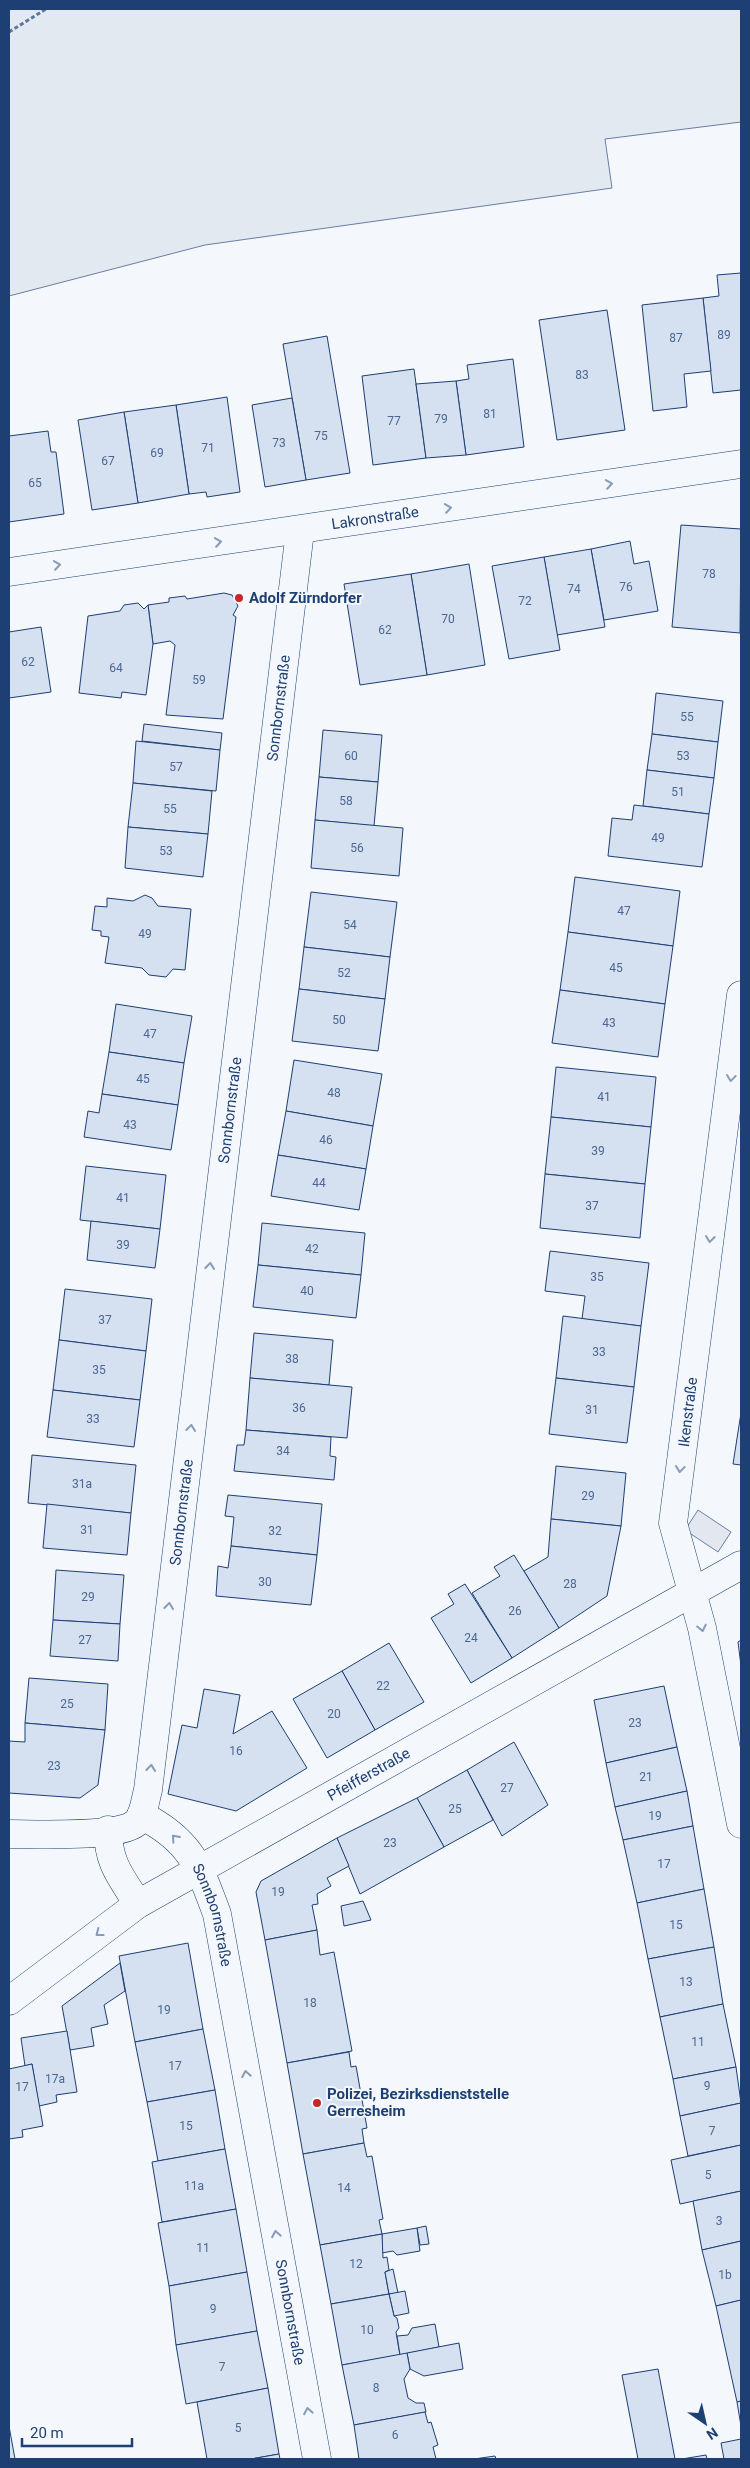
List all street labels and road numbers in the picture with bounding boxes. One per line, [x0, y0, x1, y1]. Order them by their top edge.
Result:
street label: Lakronstraße [330, 503, 420, 533]
street label: Sonnbornstraße [263, 654, 294, 762]
street label: Sonnbornstraße [215, 1056, 245, 1164]
street label: Ikenstraße [675, 1376, 701, 1448]
street label: Sonnbornstraße [166, 1458, 197, 1566]
street label: Pfeifferstraße [324, 1744, 413, 1805]
street label: Sonnbornstraße [188, 1860, 236, 1968]
street label: Sonnbornstraße [272, 2258, 309, 2367]

